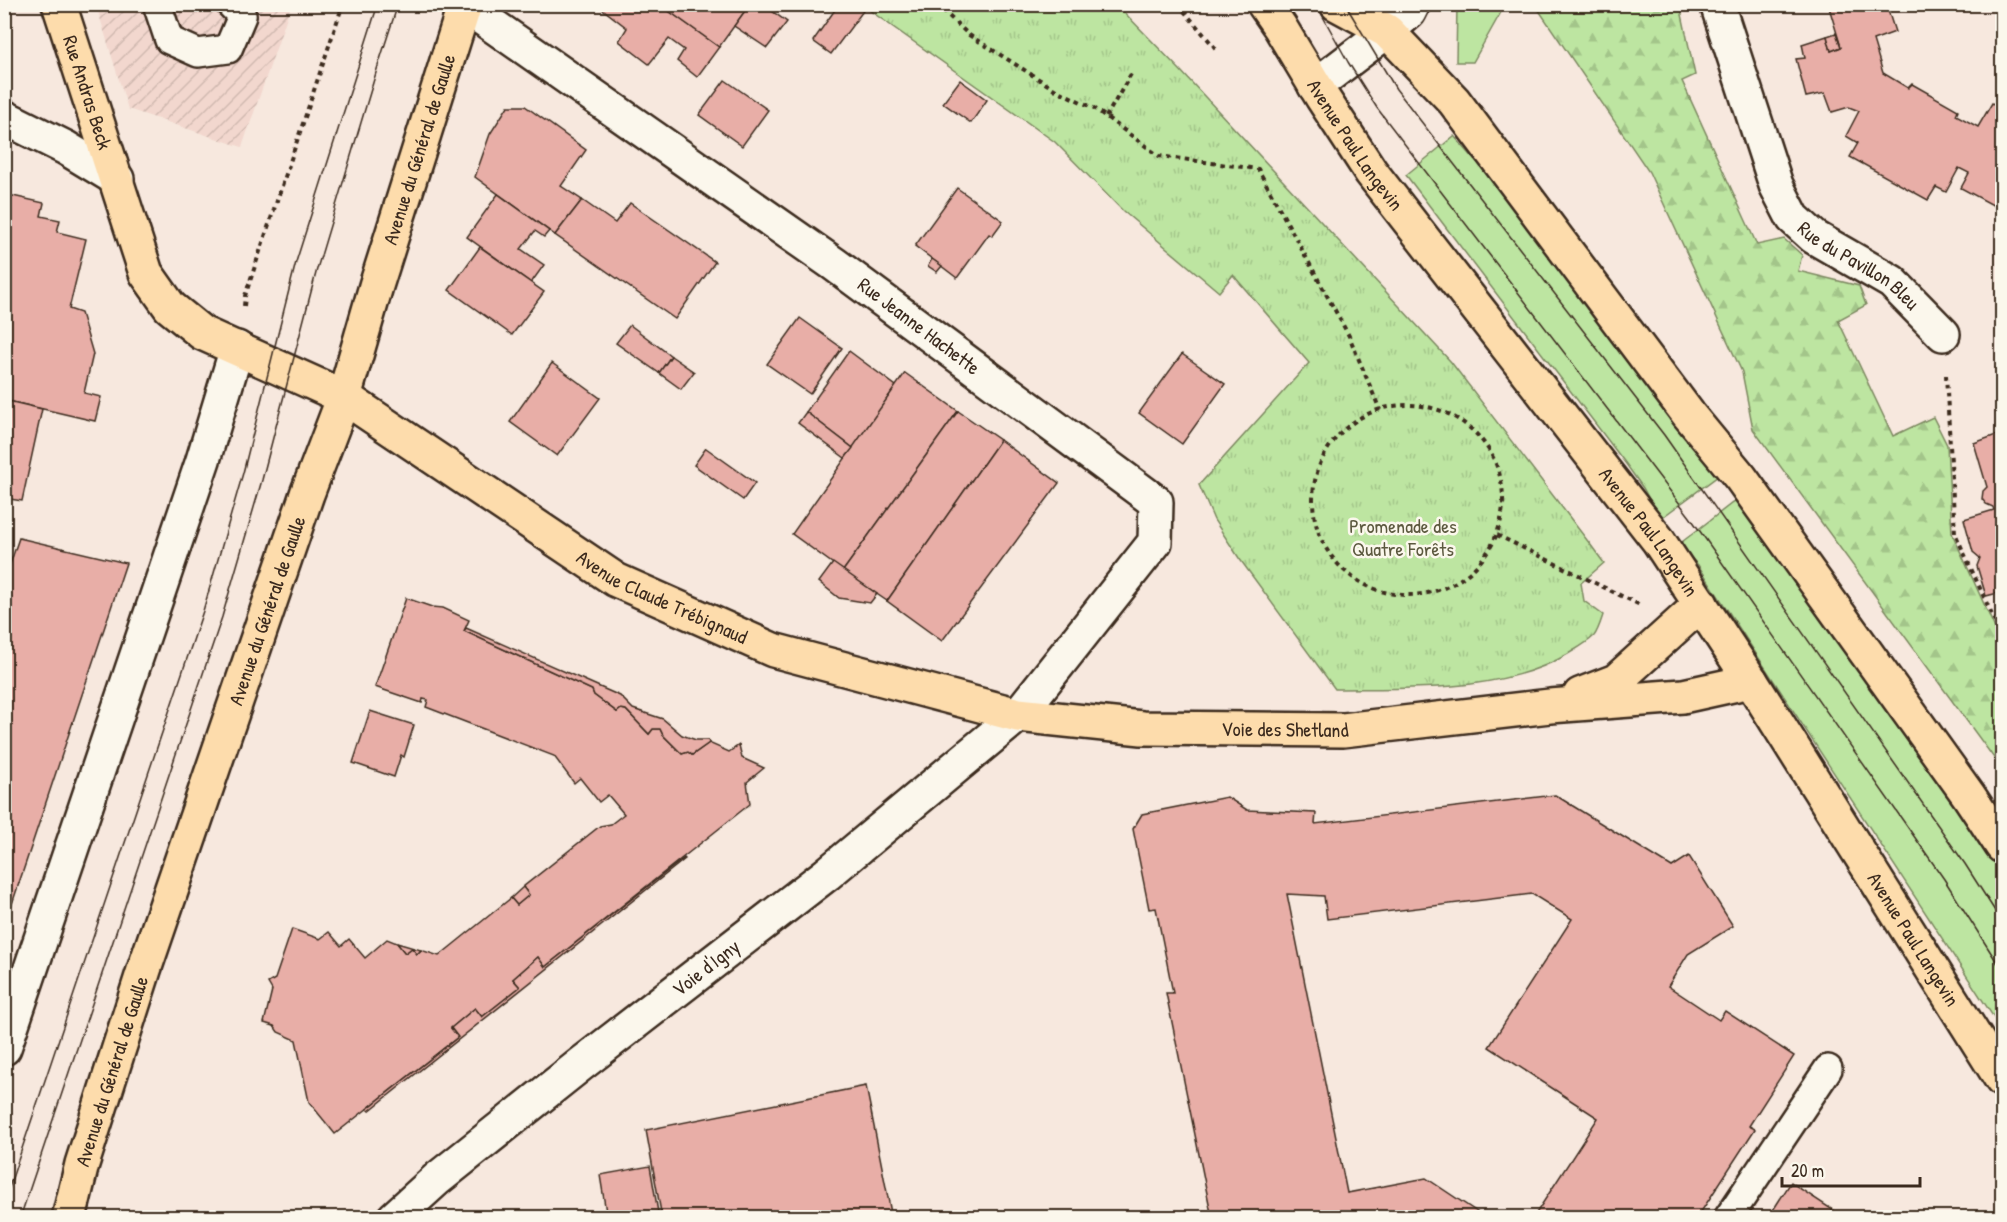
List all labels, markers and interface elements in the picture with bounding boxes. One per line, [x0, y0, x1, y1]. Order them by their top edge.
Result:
street label: Rue Andras Beck [57, 32, 119, 153]
street label: Avenue du Général de Gaulle [376, 51, 461, 248]
street label: Avenue Paul Langevin [1301, 74, 1410, 216]
street label: Rue du Pavillon Bleu [1792, 215, 1926, 315]
street label: Rue Jeanne Hachette [853, 271, 986, 380]
street label: Avenue Paul Langevin [1593, 461, 1705, 601]
street label: Avenue du Général de Gaulle [222, 512, 311, 709]
park label: Promenade des Quatre Forêts [1349, 512, 1457, 562]
street label: Avenue Claude Trébignaud [572, 543, 752, 650]
street label: Voie des Shetland [1221, 715, 1350, 743]
street label: Avenue Paul Langevin [1862, 867, 1966, 1011]
street label: Voie d'Igny [666, 933, 745, 1002]
street label: Avenue du Général de Gaulle [68, 972, 154, 1170]
scale bar [1782, 1150, 1920, 1188]
text: 20 m [1791, 1158, 1824, 1183]

